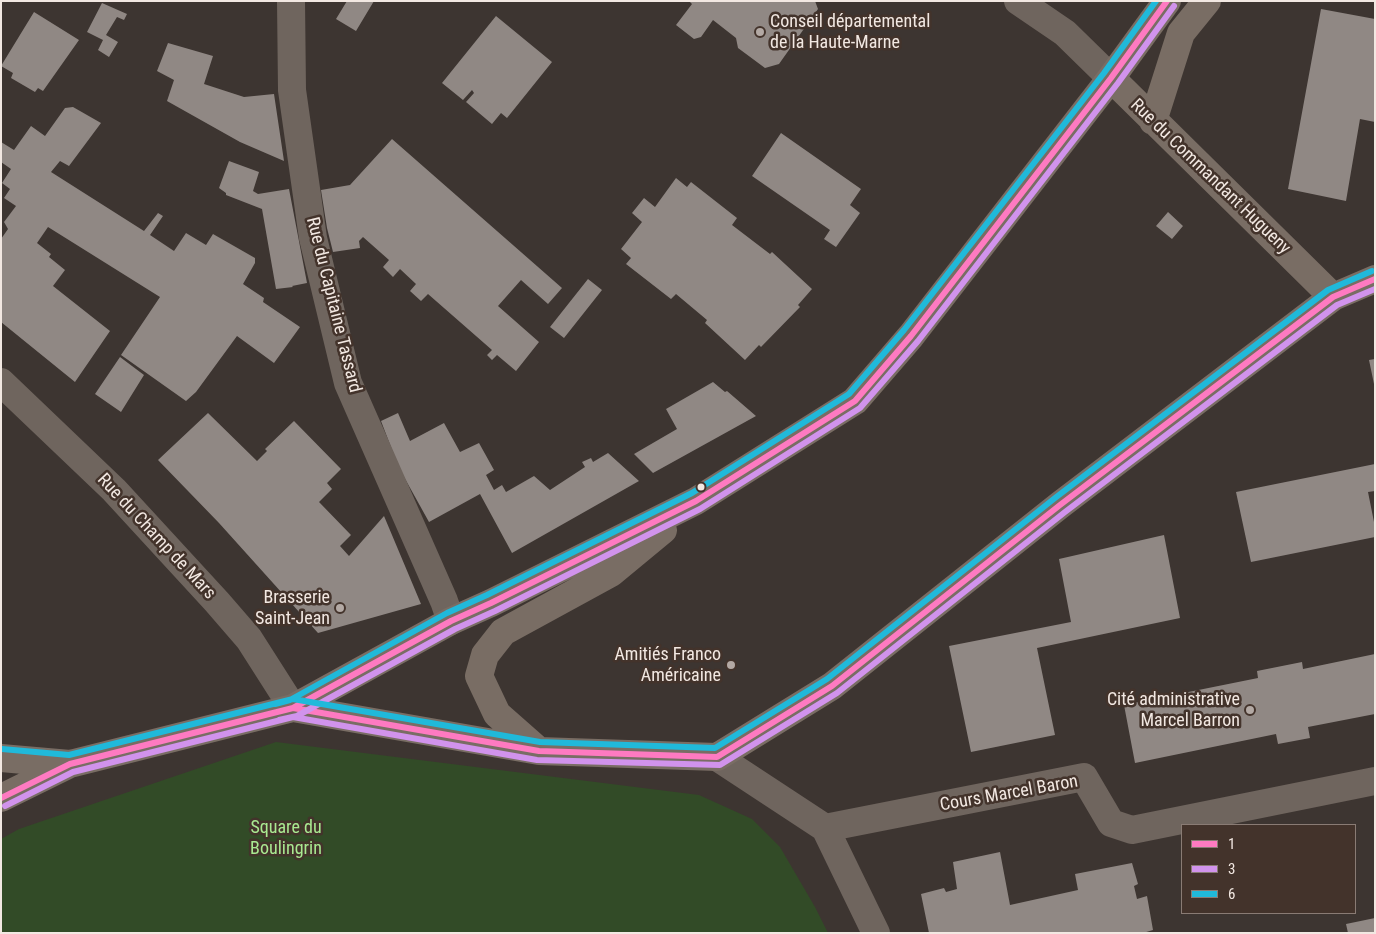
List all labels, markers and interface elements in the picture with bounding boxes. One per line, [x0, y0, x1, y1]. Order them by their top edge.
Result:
place label: Conseil départemental de la Haute-Marne [770, 11, 930, 54]
marker: Conseil départemental de la Haute-Marne [754, 26, 766, 38]
street label: Rue du Commandant Hugueny [1125, 95, 1295, 259]
street label: Rue du Capitaine Tassard [301, 215, 365, 395]
street label: Rue du Champ de Mars [92, 470, 220, 604]
unlabelled marker [696, 482, 706, 492]
place label: Brasserie Saint-Jean [255, 587, 330, 630]
marker: Brasserie Saint-Jean [334, 602, 346, 614]
place label: Amitiés Franco Américaine [614, 644, 721, 686]
marker: Amitiés Franco Américaine [725, 659, 737, 671]
place label: Cité administrative Marcel Barron [1107, 689, 1240, 732]
marker: Cité administrative Marcel Barron [1244, 704, 1256, 716]
street label: Cours Marcel Baron [938, 771, 1080, 817]
park label: Square du Boulingrin [250, 817, 322, 860]
legend [1181, 824, 1356, 914]
text: 1 [1228, 835, 1235, 853]
text: 3 [1228, 860, 1235, 878]
text: 6 [1228, 885, 1235, 903]

